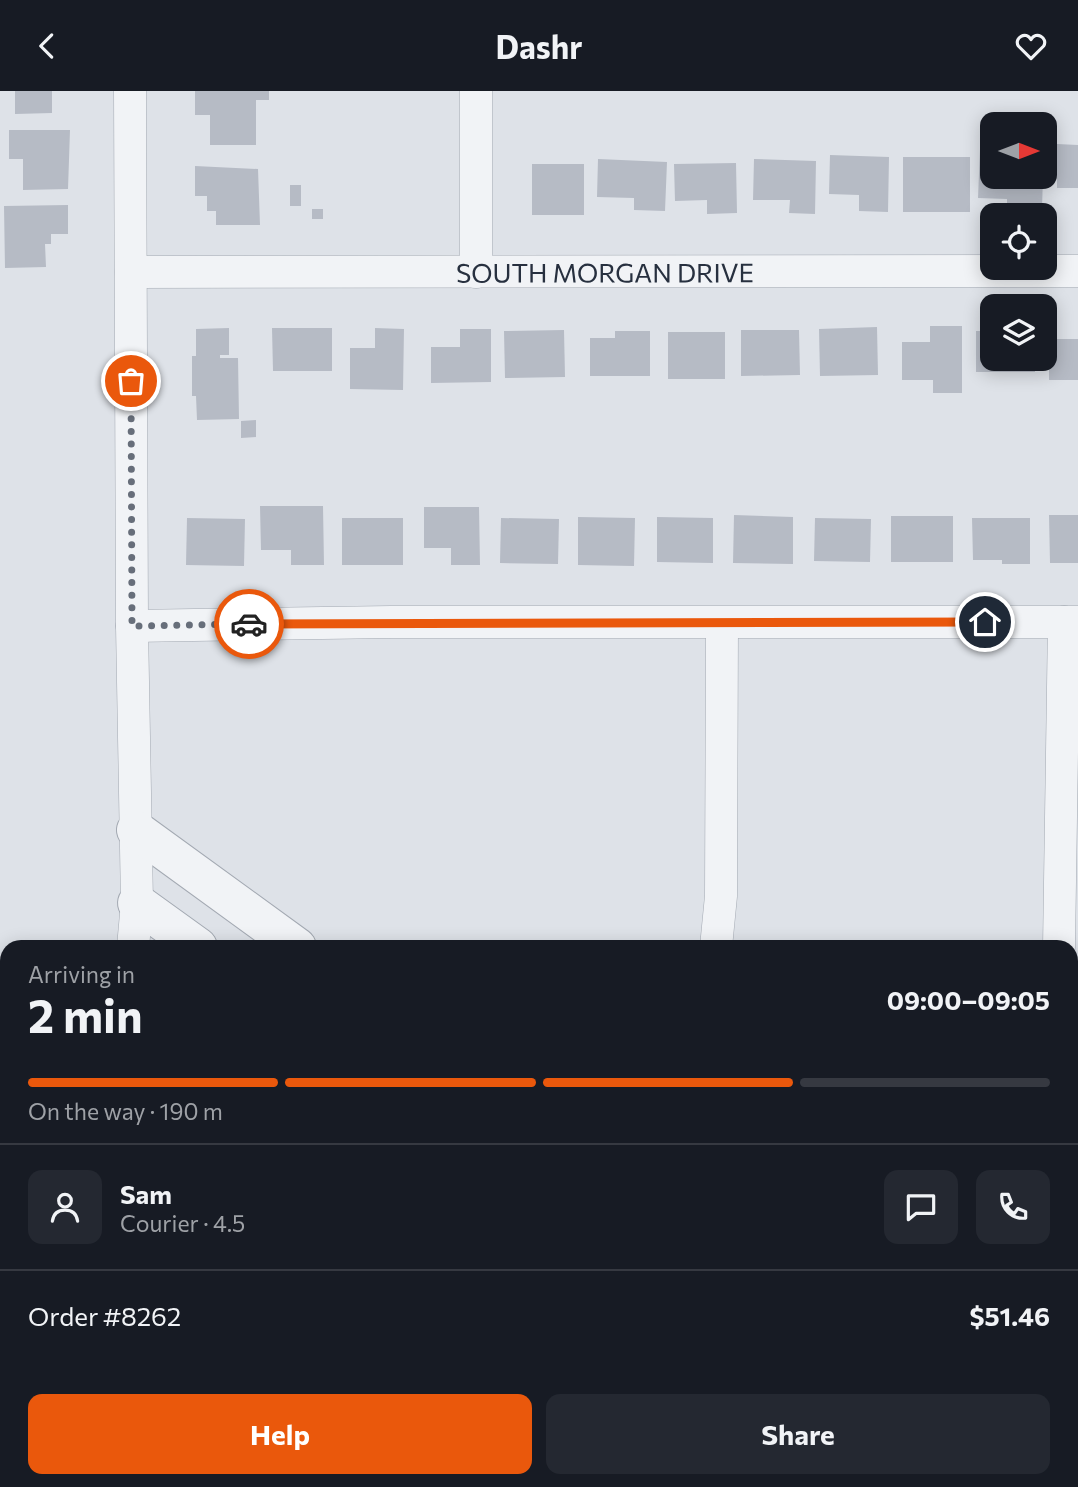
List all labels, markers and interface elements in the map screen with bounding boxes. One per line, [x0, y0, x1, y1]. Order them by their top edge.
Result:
text: Dashr [496, 26, 582, 66]
icon: back [28, 27, 66, 65]
icon: heart [1012, 27, 1050, 65]
north arrow [980, 112, 1057, 189]
map controls [980, 112, 1057, 371]
button: locate [980, 203, 1057, 280]
street label: SOUTH MORGAN DRIVE [456, 256, 754, 287]
button: layers [980, 294, 1057, 371]
pin [101, 351, 161, 411]
icon: bag [112, 362, 150, 400]
courier [214, 589, 284, 659]
pin [955, 592, 1015, 652]
icon: home [966, 603, 1004, 641]
icon: car [230, 605, 268, 643]
text: Arriving in [28, 960, 135, 988]
text: 09:00–09:05 [887, 984, 1050, 1015]
text: 2 min [28, 986, 143, 1042]
text: On the way · 190 m [28, 1097, 223, 1125]
button: person [28, 1170, 102, 1244]
button: chat [884, 1170, 958, 1244]
button: phone [976, 1170, 1050, 1244]
text: Sam [120, 1178, 172, 1209]
text: Courier · 4.5 [120, 1209, 245, 1237]
text: Order #8262 [28, 1300, 181, 1331]
text: $51.46 [969, 1300, 1050, 1331]
button: Help [28, 1394, 532, 1474]
button: Share [546, 1394, 1050, 1474]

